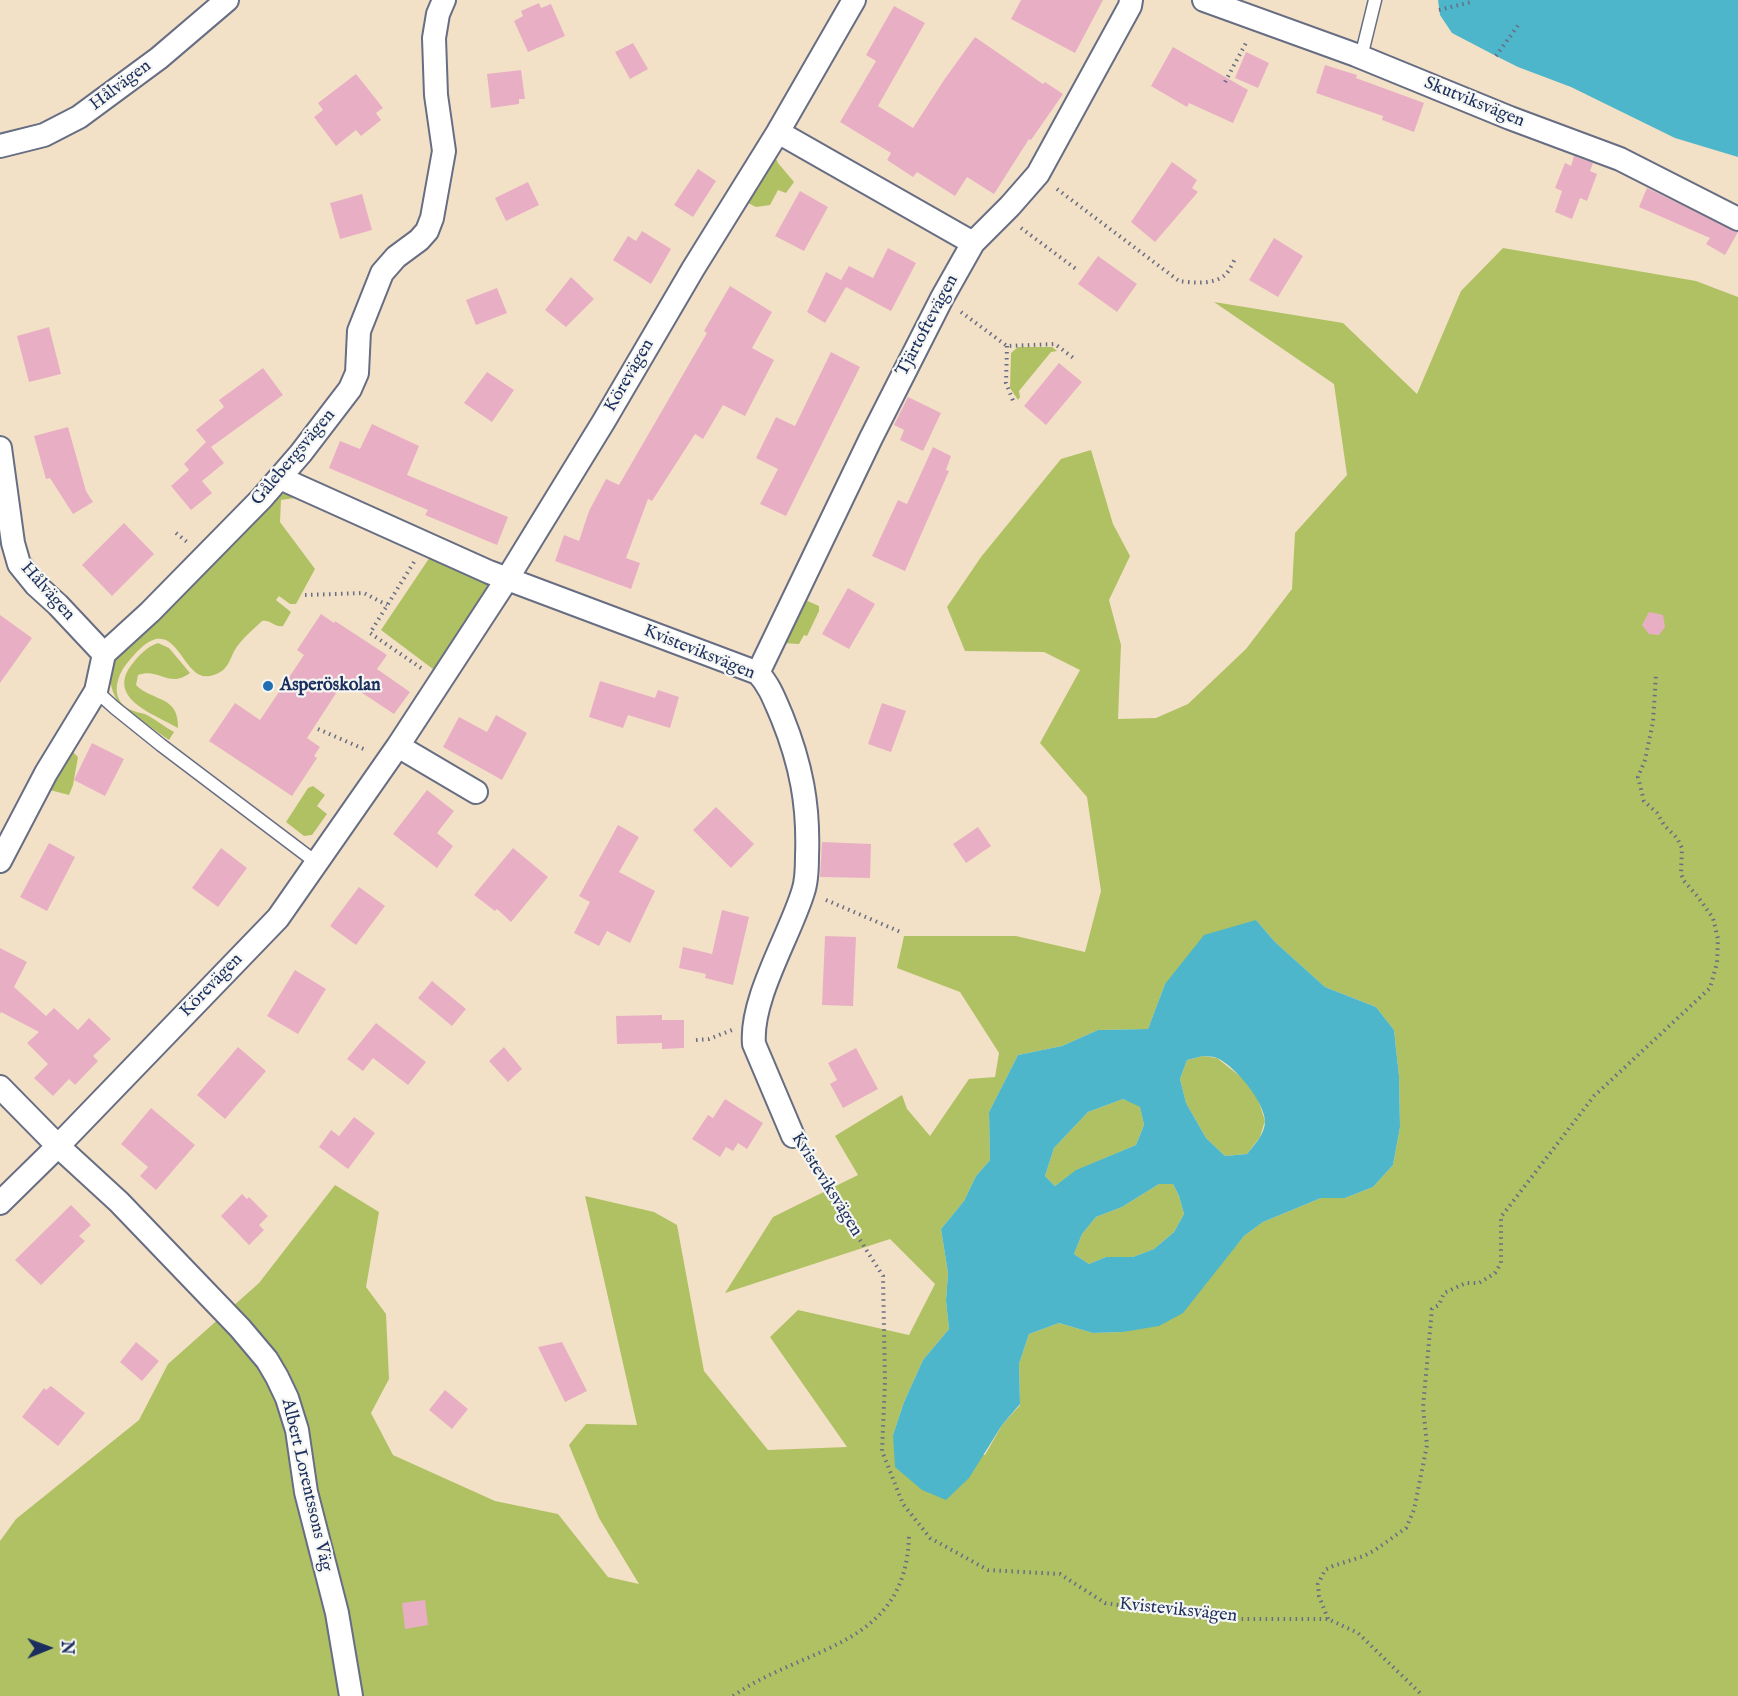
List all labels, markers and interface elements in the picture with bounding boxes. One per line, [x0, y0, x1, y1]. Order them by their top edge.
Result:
street label: Hålvägen [86, 56, 156, 116]
street label: Skutviksvägen [1421, 73, 1527, 133]
street label: Tjärtoftevägen [892, 272, 964, 380]
street label: Körevägen [600, 336, 660, 416]
street label: Gålebergsvägen [247, 405, 341, 511]
street label: Hålvägen [15, 558, 79, 626]
street label: Kvisteviksvägen [640, 621, 758, 685]
place label: Asperöskolan [280, 675, 381, 697]
marker: Asperöskolan [261, 679, 275, 693]
street label: Körevägen [176, 949, 248, 1023]
street label: Kvisteviksvägen [786, 1129, 866, 1241]
street label: Albert Lorentssons Väg [276, 1397, 336, 1573]
street label: Kvisteviksvägen [1118, 1594, 1238, 1628]
north arrow [18, 1618, 78, 1678]
text: N [56, 1641, 76, 1655]

